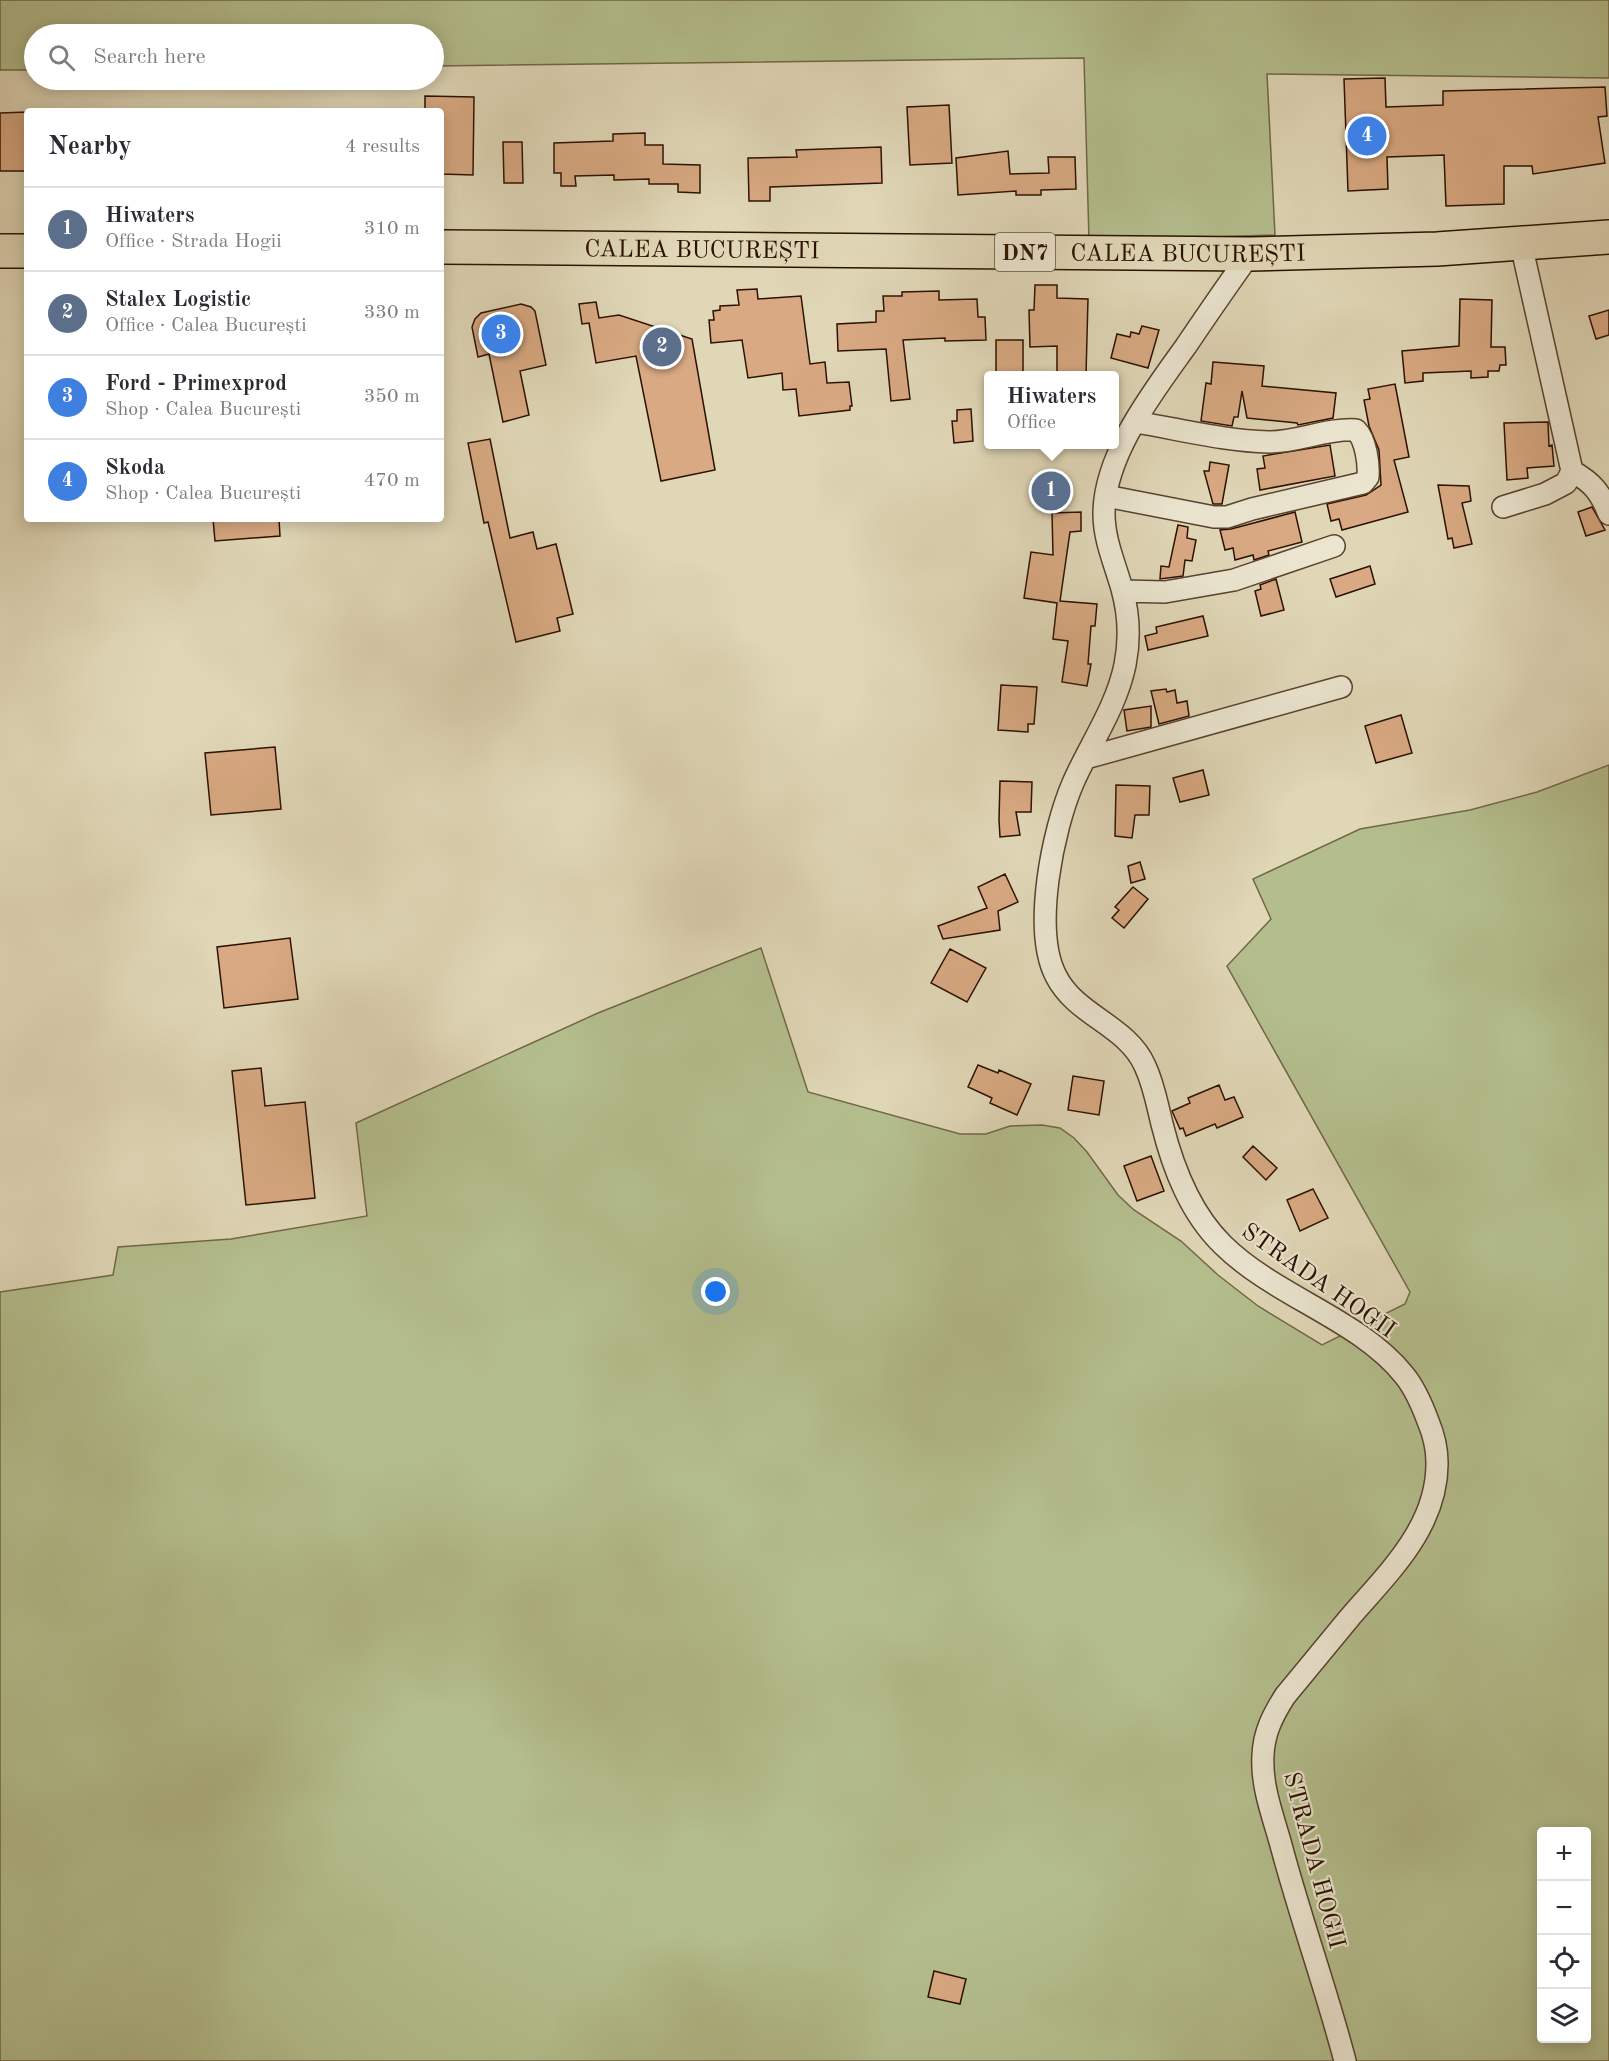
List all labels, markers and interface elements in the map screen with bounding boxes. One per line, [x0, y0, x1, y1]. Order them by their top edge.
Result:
search box [24, 24, 444, 90]
icon: search [45, 41, 78, 74]
text: Search here [93, 46, 206, 68]
pin: 4 [1348, 114, 1386, 158]
text: Nearby [48, 134, 132, 160]
text: 4 results [345, 137, 420, 157]
text: Hiwaters [105, 205, 194, 227]
text: 1 [62, 219, 73, 239]
text: 310 m [364, 219, 420, 239]
text: Office · Strada Hogii [105, 232, 282, 252]
road number: DN7 [995, 233, 1055, 271]
street label: CALEA BUCUREȘTI [584, 238, 820, 264]
street label: CALEA BUCUREȘTI [1070, 242, 1306, 268]
text: Stalex Logistic [105, 289, 251, 311]
text: 2 [62, 303, 73, 323]
text: 330 m [364, 303, 420, 323]
pin: 3 [482, 312, 520, 356]
text: Office · Calea București [105, 316, 307, 336]
pin: 2 [642, 324, 682, 370]
popup [984, 371, 1119, 449]
text: Ford - Primexprod [105, 373, 287, 395]
text: Hiwaters [1007, 386, 1096, 408]
text: 3 [62, 387, 73, 407]
text: 350 m [364, 387, 420, 407]
text: Shop · Calea București [105, 400, 301, 420]
text: Office [1007, 413, 1056, 433]
text: Skoda [105, 457, 165, 479]
pin: 1 [1032, 468, 1070, 514]
text: 4 [62, 471, 73, 491]
text: 470 m [364, 471, 420, 491]
text: Shop · Calea București [105, 484, 301, 504]
street label: STRADA HOGII [1237, 1220, 1399, 1344]
your location [701, 1277, 730, 1306]
street label: STRADA HOGII [1278, 1770, 1348, 1951]
map controls [1537, 1827, 1591, 2043]
button: + [1537, 1827, 1591, 1881]
button: − [1537, 1881, 1591, 1935]
button: locate [1537, 1935, 1591, 1989]
button: layers [1537, 1989, 1591, 2043]

